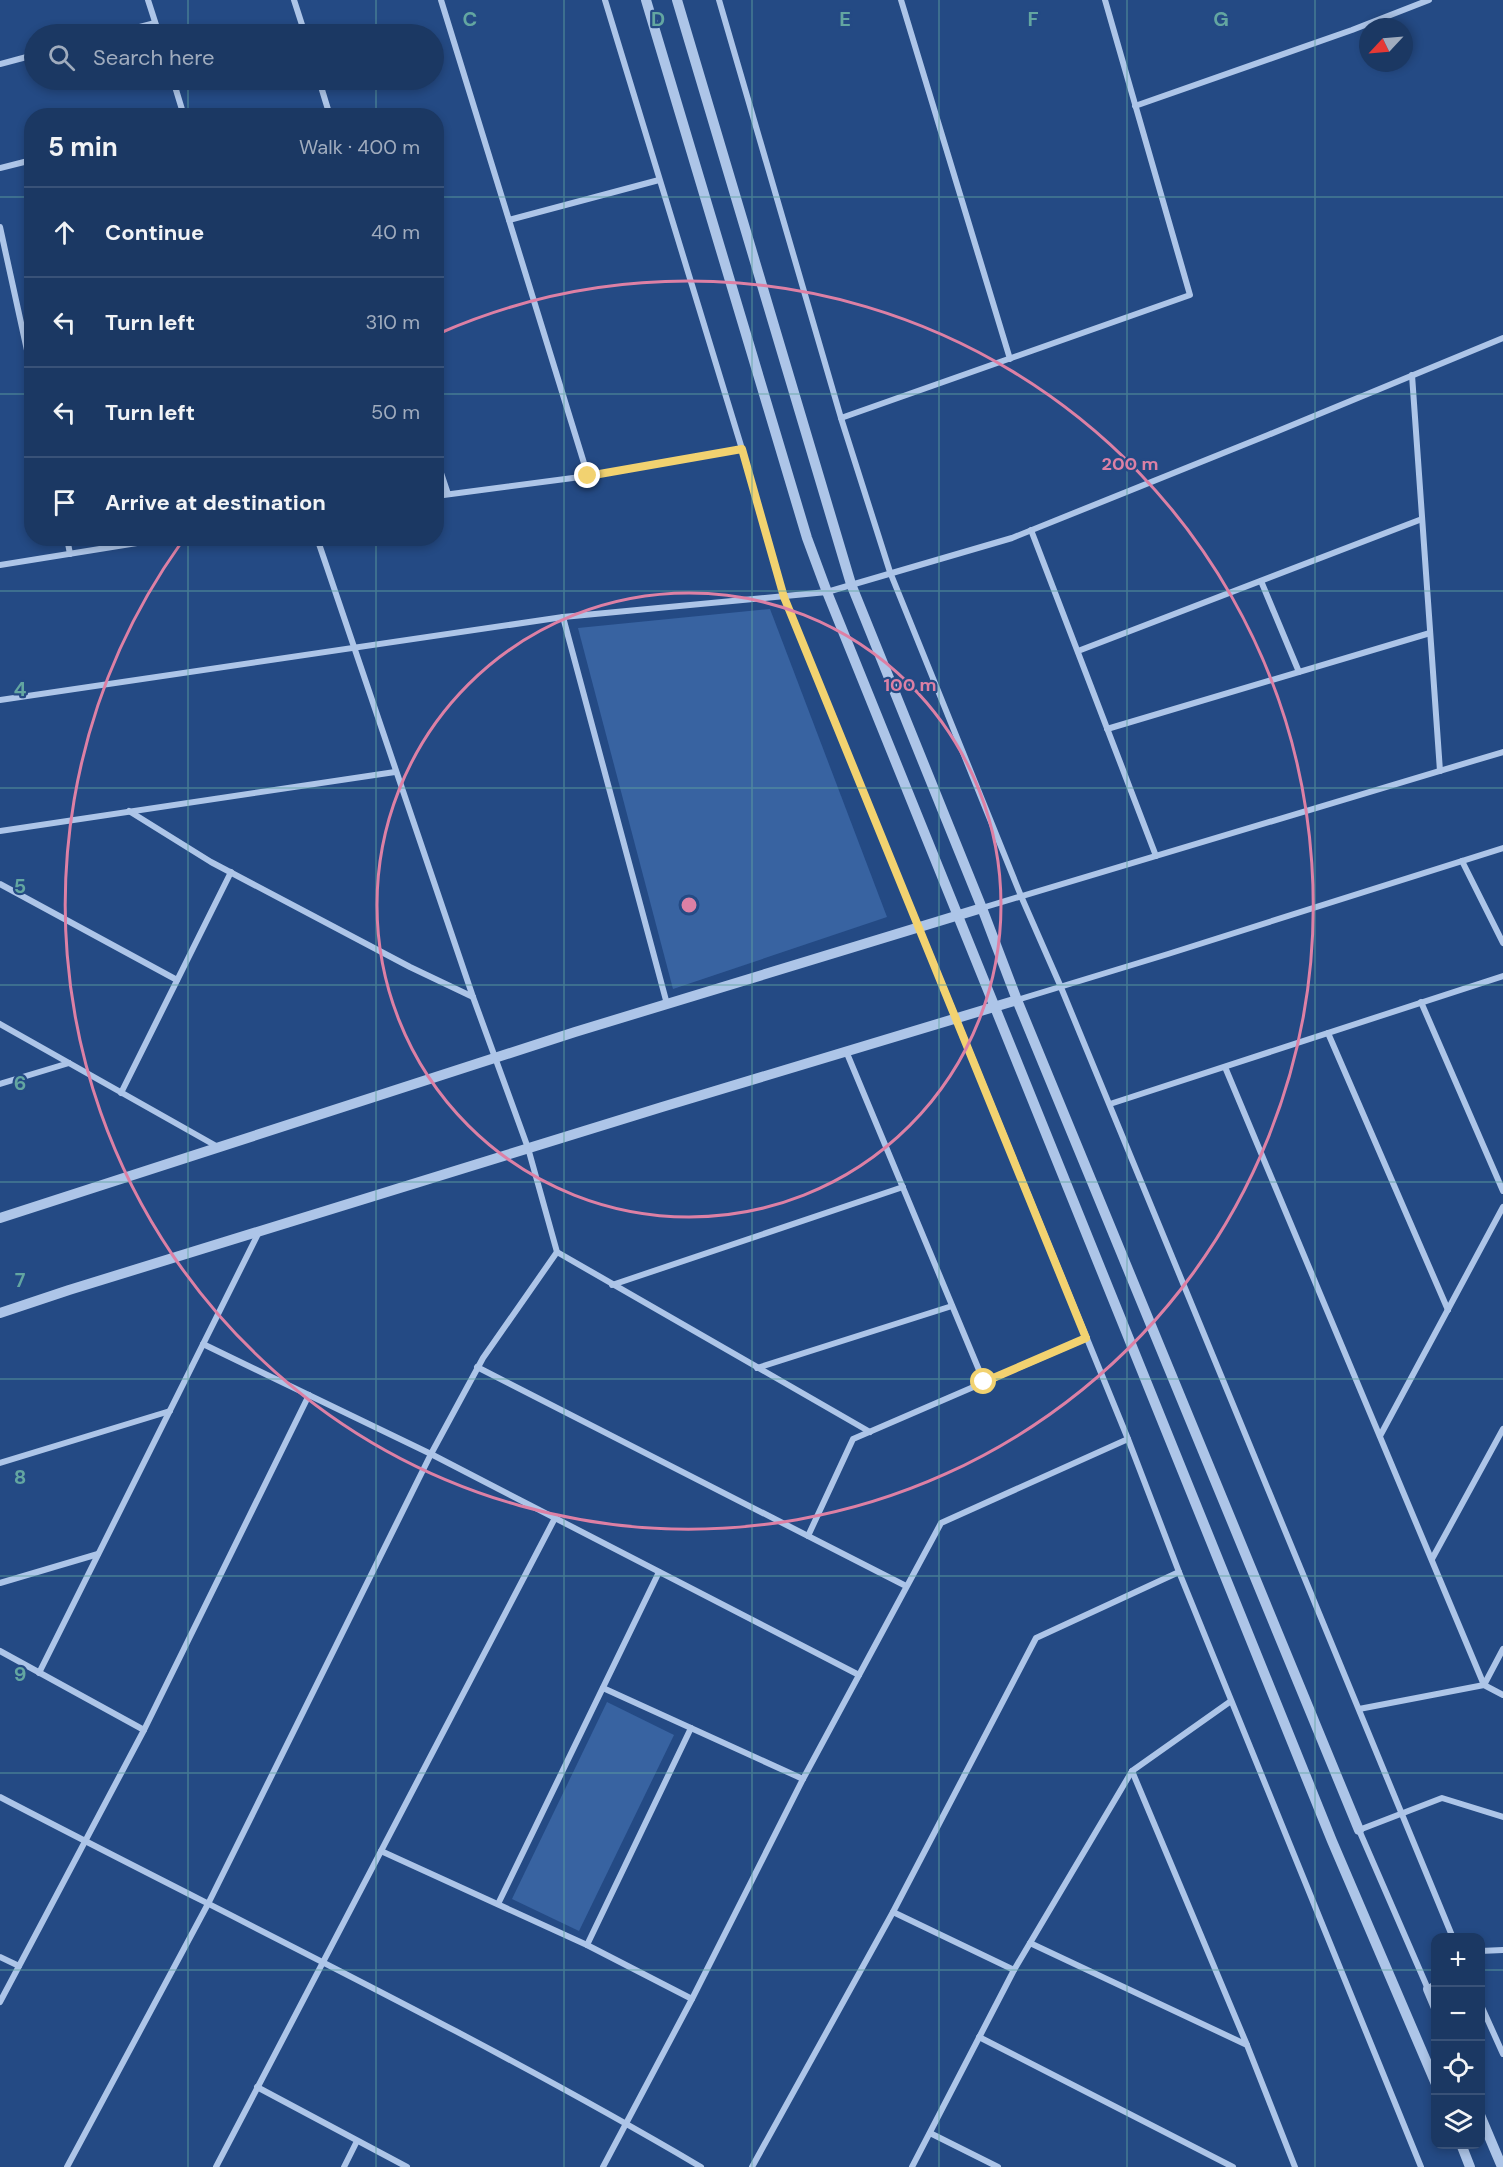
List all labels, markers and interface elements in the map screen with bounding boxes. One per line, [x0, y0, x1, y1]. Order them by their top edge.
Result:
text: C [463, 6, 477, 32]
text: D [651, 6, 665, 32]
text: E [839, 6, 851, 32]
text: F [1027, 6, 1039, 32]
text: G [1213, 6, 1229, 32]
north arrow [1359, 18, 1413, 72]
search box [24, 24, 444, 90]
icon: search [45, 41, 78, 74]
text: Search here [93, 43, 214, 72]
text: 5 min [48, 130, 118, 164]
text: Walk · 400 m [299, 134, 420, 160]
icon: ahead [48, 216, 81, 249]
text: Continue [105, 218, 204, 247]
text: 40 m [371, 219, 420, 245]
icon: left [48, 306, 81, 339]
text: Turn left [105, 308, 195, 337]
text: 310 m [365, 309, 420, 335]
icon: left [48, 396, 81, 429]
text: Turn left [105, 398, 195, 427]
text: 50 m [371, 399, 420, 425]
text: 200 m [1102, 452, 1158, 476]
route end [574, 462, 600, 488]
icon: arrive [48, 486, 81, 519]
text: Arrive at destination [105, 488, 326, 517]
text: 100 m [883, 673, 937, 697]
text: 4 [14, 676, 27, 702]
text: 5 [14, 873, 26, 899]
centre of rings [679, 895, 699, 915]
text: 6 [14, 1070, 26, 1096]
text: 7 [15, 1267, 26, 1293]
route start [970, 1368, 996, 1394]
text: 8 [14, 1464, 26, 1490]
text: 9 [14, 1661, 26, 1687]
map controls [1431, 1933, 1485, 2149]
button: + [1431, 1933, 1485, 1987]
button: − [1431, 1987, 1485, 2041]
button: locate [1431, 2041, 1485, 2095]
button: layers [1431, 2095, 1485, 2149]

